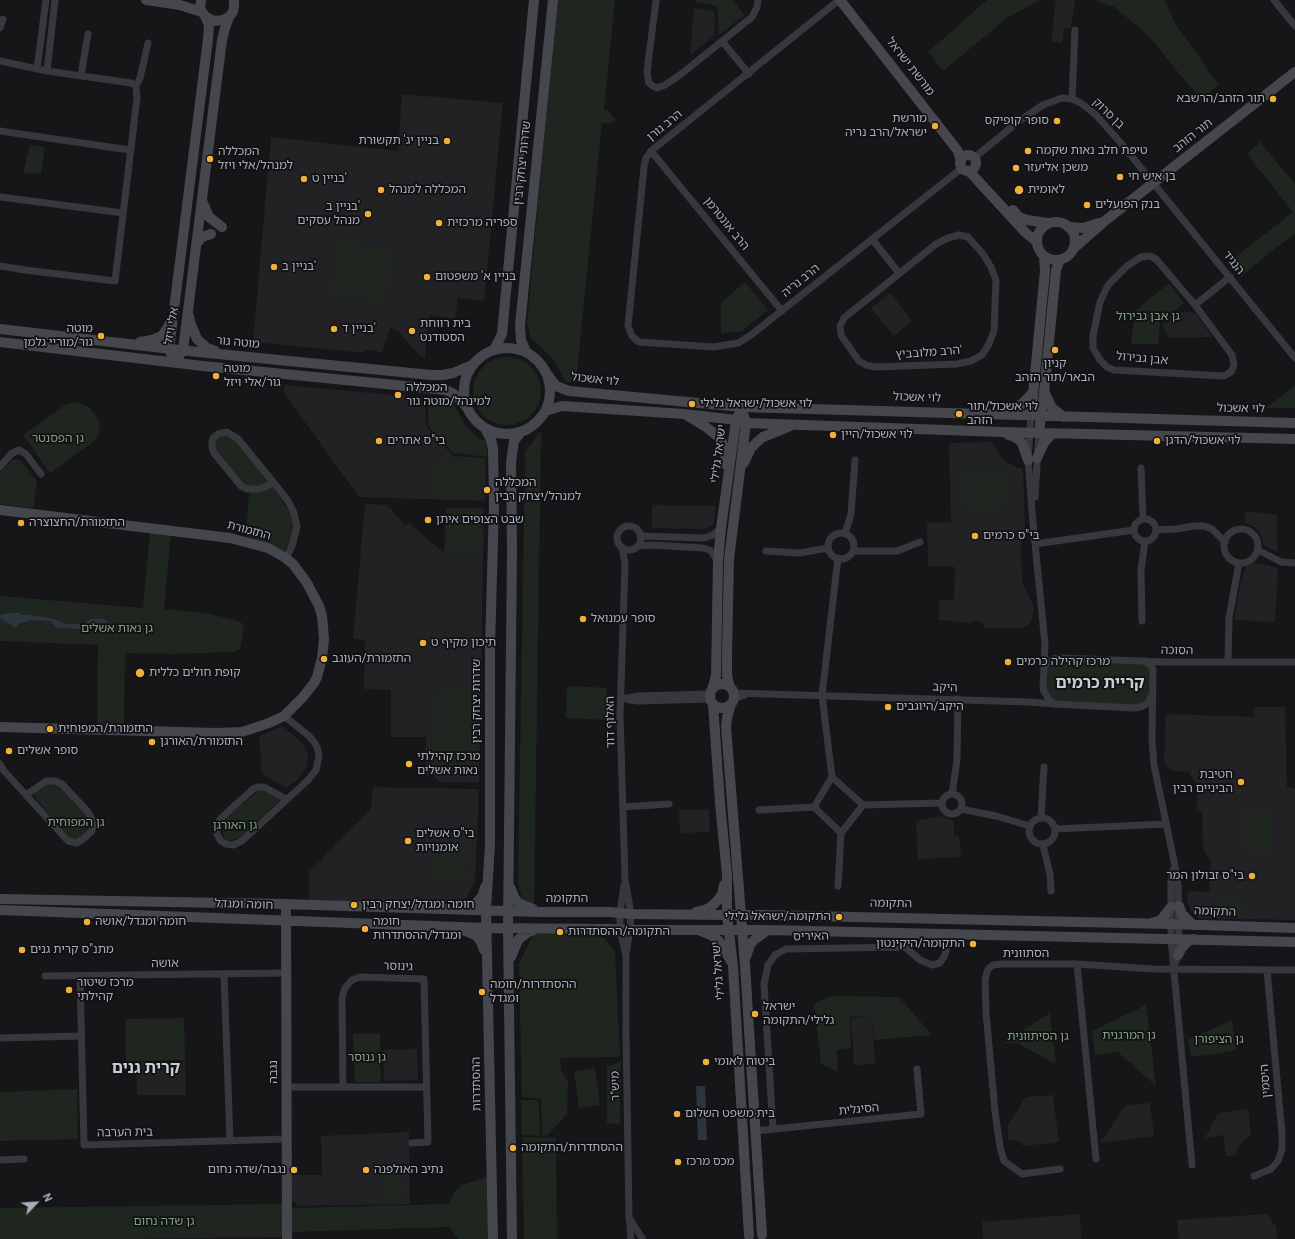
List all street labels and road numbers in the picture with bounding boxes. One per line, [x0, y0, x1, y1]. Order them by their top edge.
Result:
street label: מורשת ישראל [883, 35, 937, 99]
street label: בן סרוק [1089, 95, 1127, 133]
street label: הרב גורן [644, 107, 686, 145]
street label: תור הזהב [1170, 116, 1216, 156]
street label: שדרות יצחק רבין [511, 120, 535, 206]
street label: הרב אונטרמן [700, 195, 752, 253]
street label: הנגיד [1219, 248, 1247, 278]
street label: הרב נריה [779, 261, 823, 301]
street label: אלי ויזל [162, 306, 182, 346]
street label: מוטה גור [216, 334, 260, 352]
street label: הרב מלובביץ' [895, 343, 963, 363]
street label: אבן גבירול [1115, 350, 1169, 368]
street label: לוי אשכול [570, 370, 620, 390]
street label: לוי אשכול [893, 390, 941, 406]
street label: לוי אשכול [1217, 401, 1265, 417]
street label: ישראל גלילי [708, 424, 730, 484]
street label: התזמורת [226, 518, 272, 544]
street label: הסוכה [1161, 644, 1193, 658]
street label: שדרות יצחק רבין [470, 659, 484, 743]
street label: היקב [932, 680, 958, 696]
street label: האלוף דוד [603, 696, 619, 748]
street label: התקומה [546, 892, 588, 906]
street label: התקומה [870, 896, 912, 912]
street label: חומה ומגדל [214, 897, 274, 913]
street label: התקומה [1194, 904, 1236, 920]
street label: האיריס [793, 929, 829, 945]
street label: ישראל גלילי [709, 941, 729, 1001]
street label: הסתוונית [1003, 947, 1049, 961]
street label: אושה [151, 957, 179, 971]
street label: גינוסר [383, 959, 413, 975]
street label: ההסתדרות [469, 1057, 485, 1111]
street label: נגבה [267, 1060, 281, 1084]
street label: היסמין [1257, 1063, 1275, 1099]
street label: מיש"ר [609, 1071, 623, 1101]
street label: הסיגלית [838, 1101, 880, 1119]
street label: בית הערבה [97, 1125, 153, 1141]

